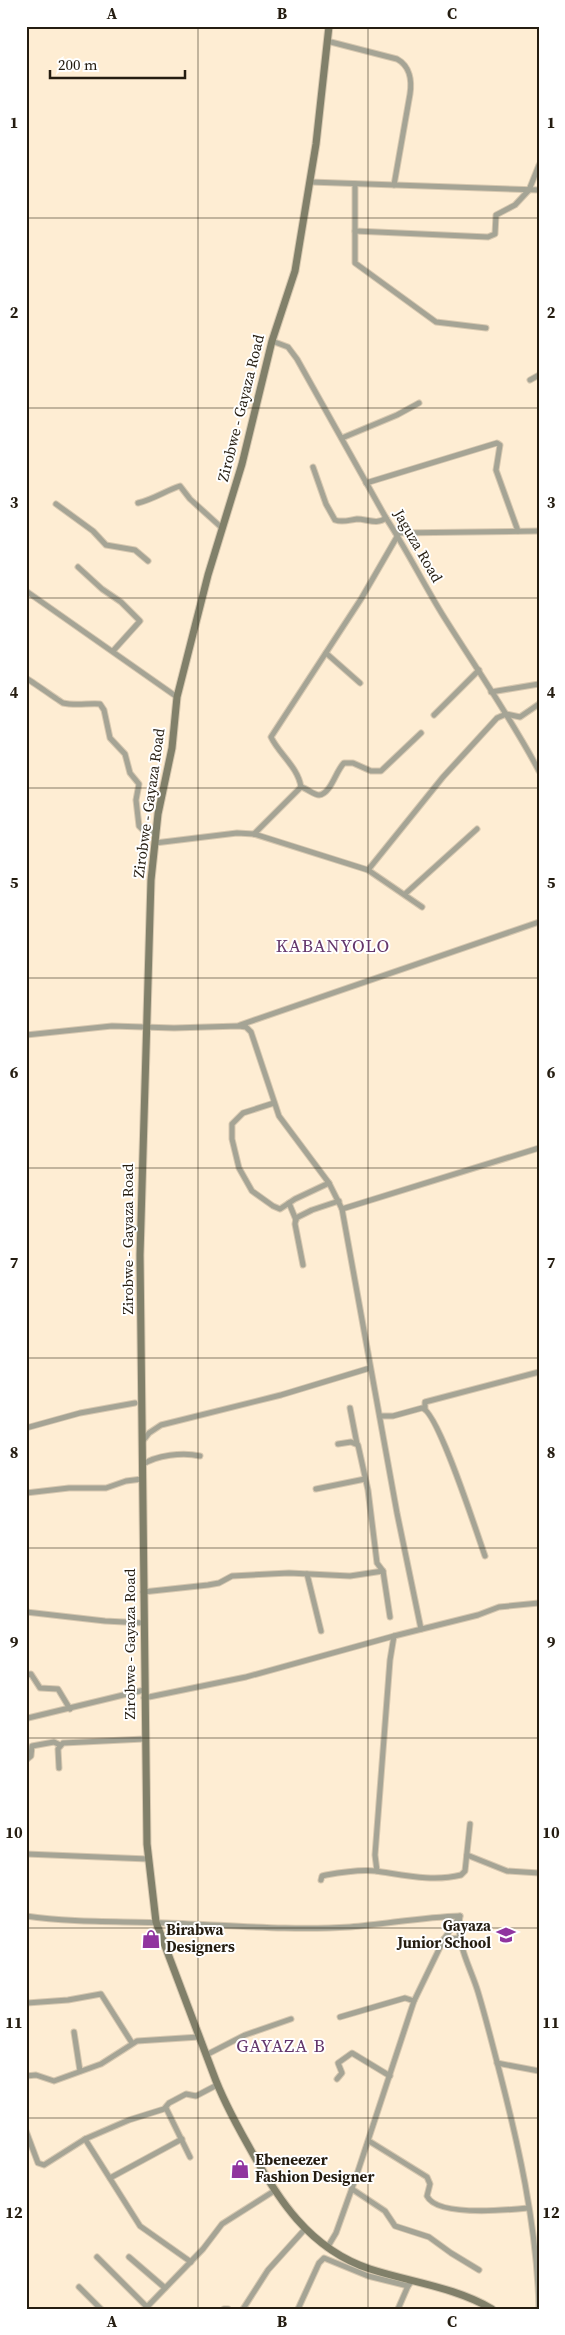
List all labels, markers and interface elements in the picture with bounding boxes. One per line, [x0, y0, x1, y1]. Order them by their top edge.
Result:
text: A [107, 2, 118, 24]
text: B [277, 2, 288, 24]
text: C [447, 2, 457, 24]
scale bar [50, 48, 185, 80]
text: 200 m [58, 54, 98, 75]
text: 1 [10, 111, 18, 133]
text: 1 [547, 111, 555, 133]
text: 2 [10, 301, 19, 323]
text: 2 [547, 301, 556, 323]
street label: Zirobwe - Gayaza Road [212, 332, 269, 484]
text: 3 [10, 491, 19, 513]
text: 3 [547, 491, 556, 513]
street label: Jaguza Road [389, 504, 448, 587]
text: 4 [10, 681, 19, 703]
text: 4 [547, 681, 556, 703]
street label: Zirobwe - Gayaza Road [128, 726, 169, 879]
text: 5 [10, 871, 19, 893]
text: 5 [547, 871, 556, 893]
district label: KABANYOLO [276, 933, 390, 958]
text: 6 [10, 1061, 19, 1083]
text: 6 [547, 1061, 556, 1083]
street label: Zirobwe - Gayaza Road [117, 1163, 138, 1314]
text: 7 [10, 1251, 19, 1273]
text: 7 [547, 1251, 556, 1273]
text: 8 [10, 1441, 18, 1463]
text: 8 [547, 1441, 555, 1463]
street label: Zirobwe - Gayaza Road [119, 1568, 140, 1719]
text: 9 [10, 1631, 19, 1653]
text: 9 [547, 1631, 556, 1653]
text: 10 [5, 1821, 23, 1843]
text: 10 [542, 1821, 560, 1843]
place label: Gayaza Junior School [396, 1915, 492, 1953]
place label: Birabwa Designers [166, 1919, 235, 1957]
school or university icon: Gayaza Junior School [495, 1924, 517, 1946]
shop icon: Birabwa Designers [140, 1928, 162, 1950]
text: 11 [5, 2011, 23, 2033]
text: 11 [542, 2011, 560, 2033]
district label: GAYAZA B [236, 2033, 326, 2058]
place label: Ebeneezer Fashion Designer [255, 2149, 374, 2187]
shop icon: Ebeneezer Fashion Designer [229, 2158, 251, 2180]
text: 12 [5, 2201, 23, 2223]
text: 12 [542, 2201, 560, 2223]
text: A [107, 2310, 118, 2332]
text: B [277, 2310, 288, 2332]
text: C [447, 2310, 457, 2332]

